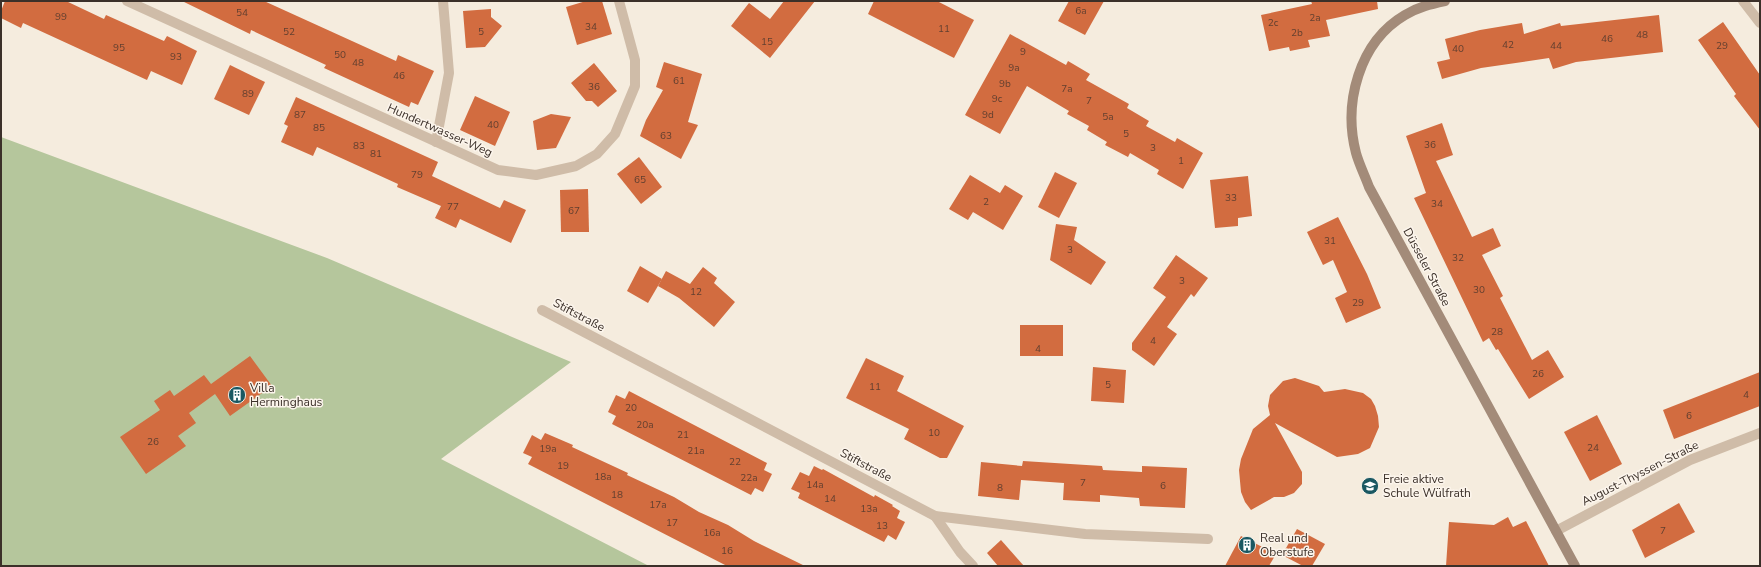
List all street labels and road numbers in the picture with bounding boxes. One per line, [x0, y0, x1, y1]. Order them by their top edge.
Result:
street label: Hundertwasser-Weg [385, 100, 495, 160]
street label: Düsseler Straße [1400, 225, 1454, 309]
street label: Stiftstraße [550, 295, 608, 335]
street label: August-Thyssen-Straße [1579, 437, 1701, 509]
street label: Stiftstraße [837, 445, 895, 485]

